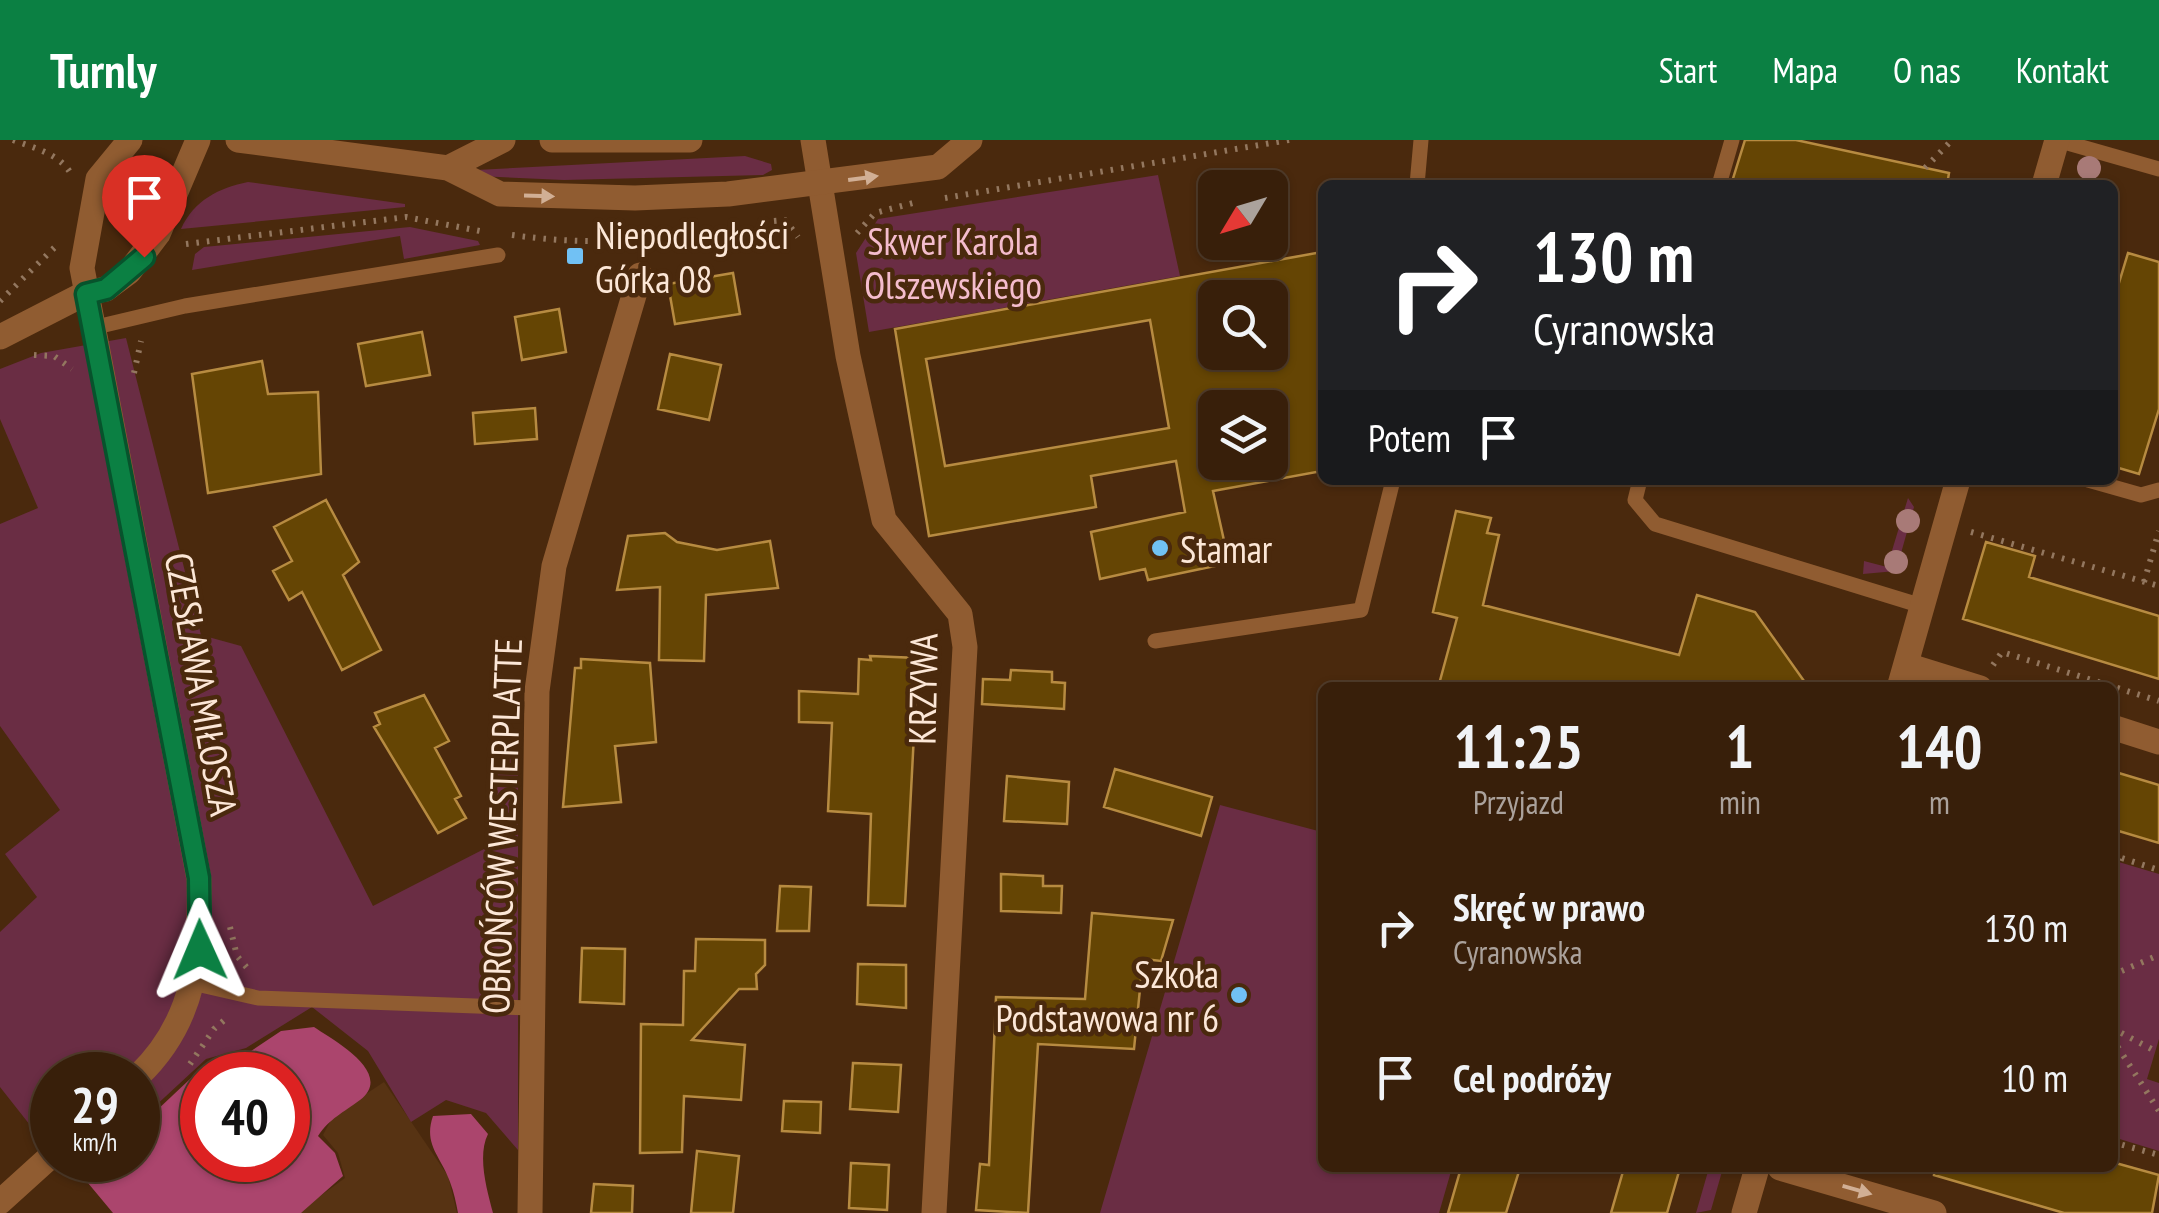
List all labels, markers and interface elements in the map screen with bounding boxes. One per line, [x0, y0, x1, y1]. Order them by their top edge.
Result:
text: Turnly [50, 39, 157, 101]
text: Start [1659, 47, 1717, 93]
text: Mapa [1772, 47, 1838, 93]
text: O nas [1893, 47, 1961, 93]
text: Kontakt [2016, 47, 2109, 93]
pin [102, 155, 187, 258]
icon: arrive [117, 170, 172, 225]
one-way arrow [848, 170, 879, 186]
north arrow [1198, 170, 1288, 260]
map controls [1198, 170, 1288, 480]
one-way arrow [524, 189, 555, 205]
place label: Niepodległości Górka 08 [595, 210, 789, 303]
text: 130 m [1533, 211, 1694, 301]
park label: Skwer Karola Olszewskiego [864, 216, 1042, 309]
icon: right [1368, 220, 1498, 350]
marker: Niepodległości Górka 08 [564, 245, 586, 267]
button: search [1198, 280, 1288, 370]
text: Cyranowska [1533, 299, 1715, 357]
button: layers [1198, 390, 1288, 480]
icon: arrive [1471, 410, 1526, 465]
text: Potem [1368, 413, 1451, 462]
place label: Stamar [1180, 524, 1273, 573]
marker: Stamar [1149, 537, 1171, 559]
street label: CZESŁAWA MIŁOSZA [155, 549, 249, 819]
street label: KRZYWA [897, 633, 947, 745]
street label: OBROŃCÓW WESTERPLATTE [470, 637, 532, 1015]
text: 11:25 [1454, 707, 1583, 785]
text: 1 [1726, 707, 1754, 785]
text: 140 [1896, 707, 1982, 785]
text: Przyjazd [1473, 781, 1564, 823]
text: min [1719, 781, 1761, 823]
text: m [1929, 781, 1950, 823]
text: Skręć w prawo [1453, 882, 1645, 931]
position arrow [148, 898, 252, 1002]
icon: right [1368, 900, 1423, 955]
text: 130 m [1984, 903, 2068, 952]
text: Cyranowska [1453, 931, 1583, 973]
place label: Szkoła Podstawowa nr 6 [996, 949, 1219, 1042]
marker: Szkoła Podstawowa nr 6 [1228, 984, 1250, 1006]
icon: arrive [1368, 1050, 1423, 1105]
speed limit sign: 40 [180, 1052, 310, 1182]
text: Cel podróży [1453, 1053, 1611, 1102]
text: 10 m [2001, 1053, 2068, 1102]
text: 29 [71, 1072, 119, 1137]
text: km/h [73, 1126, 117, 1158]
one-way arrow [1842, 1183, 1873, 1198]

